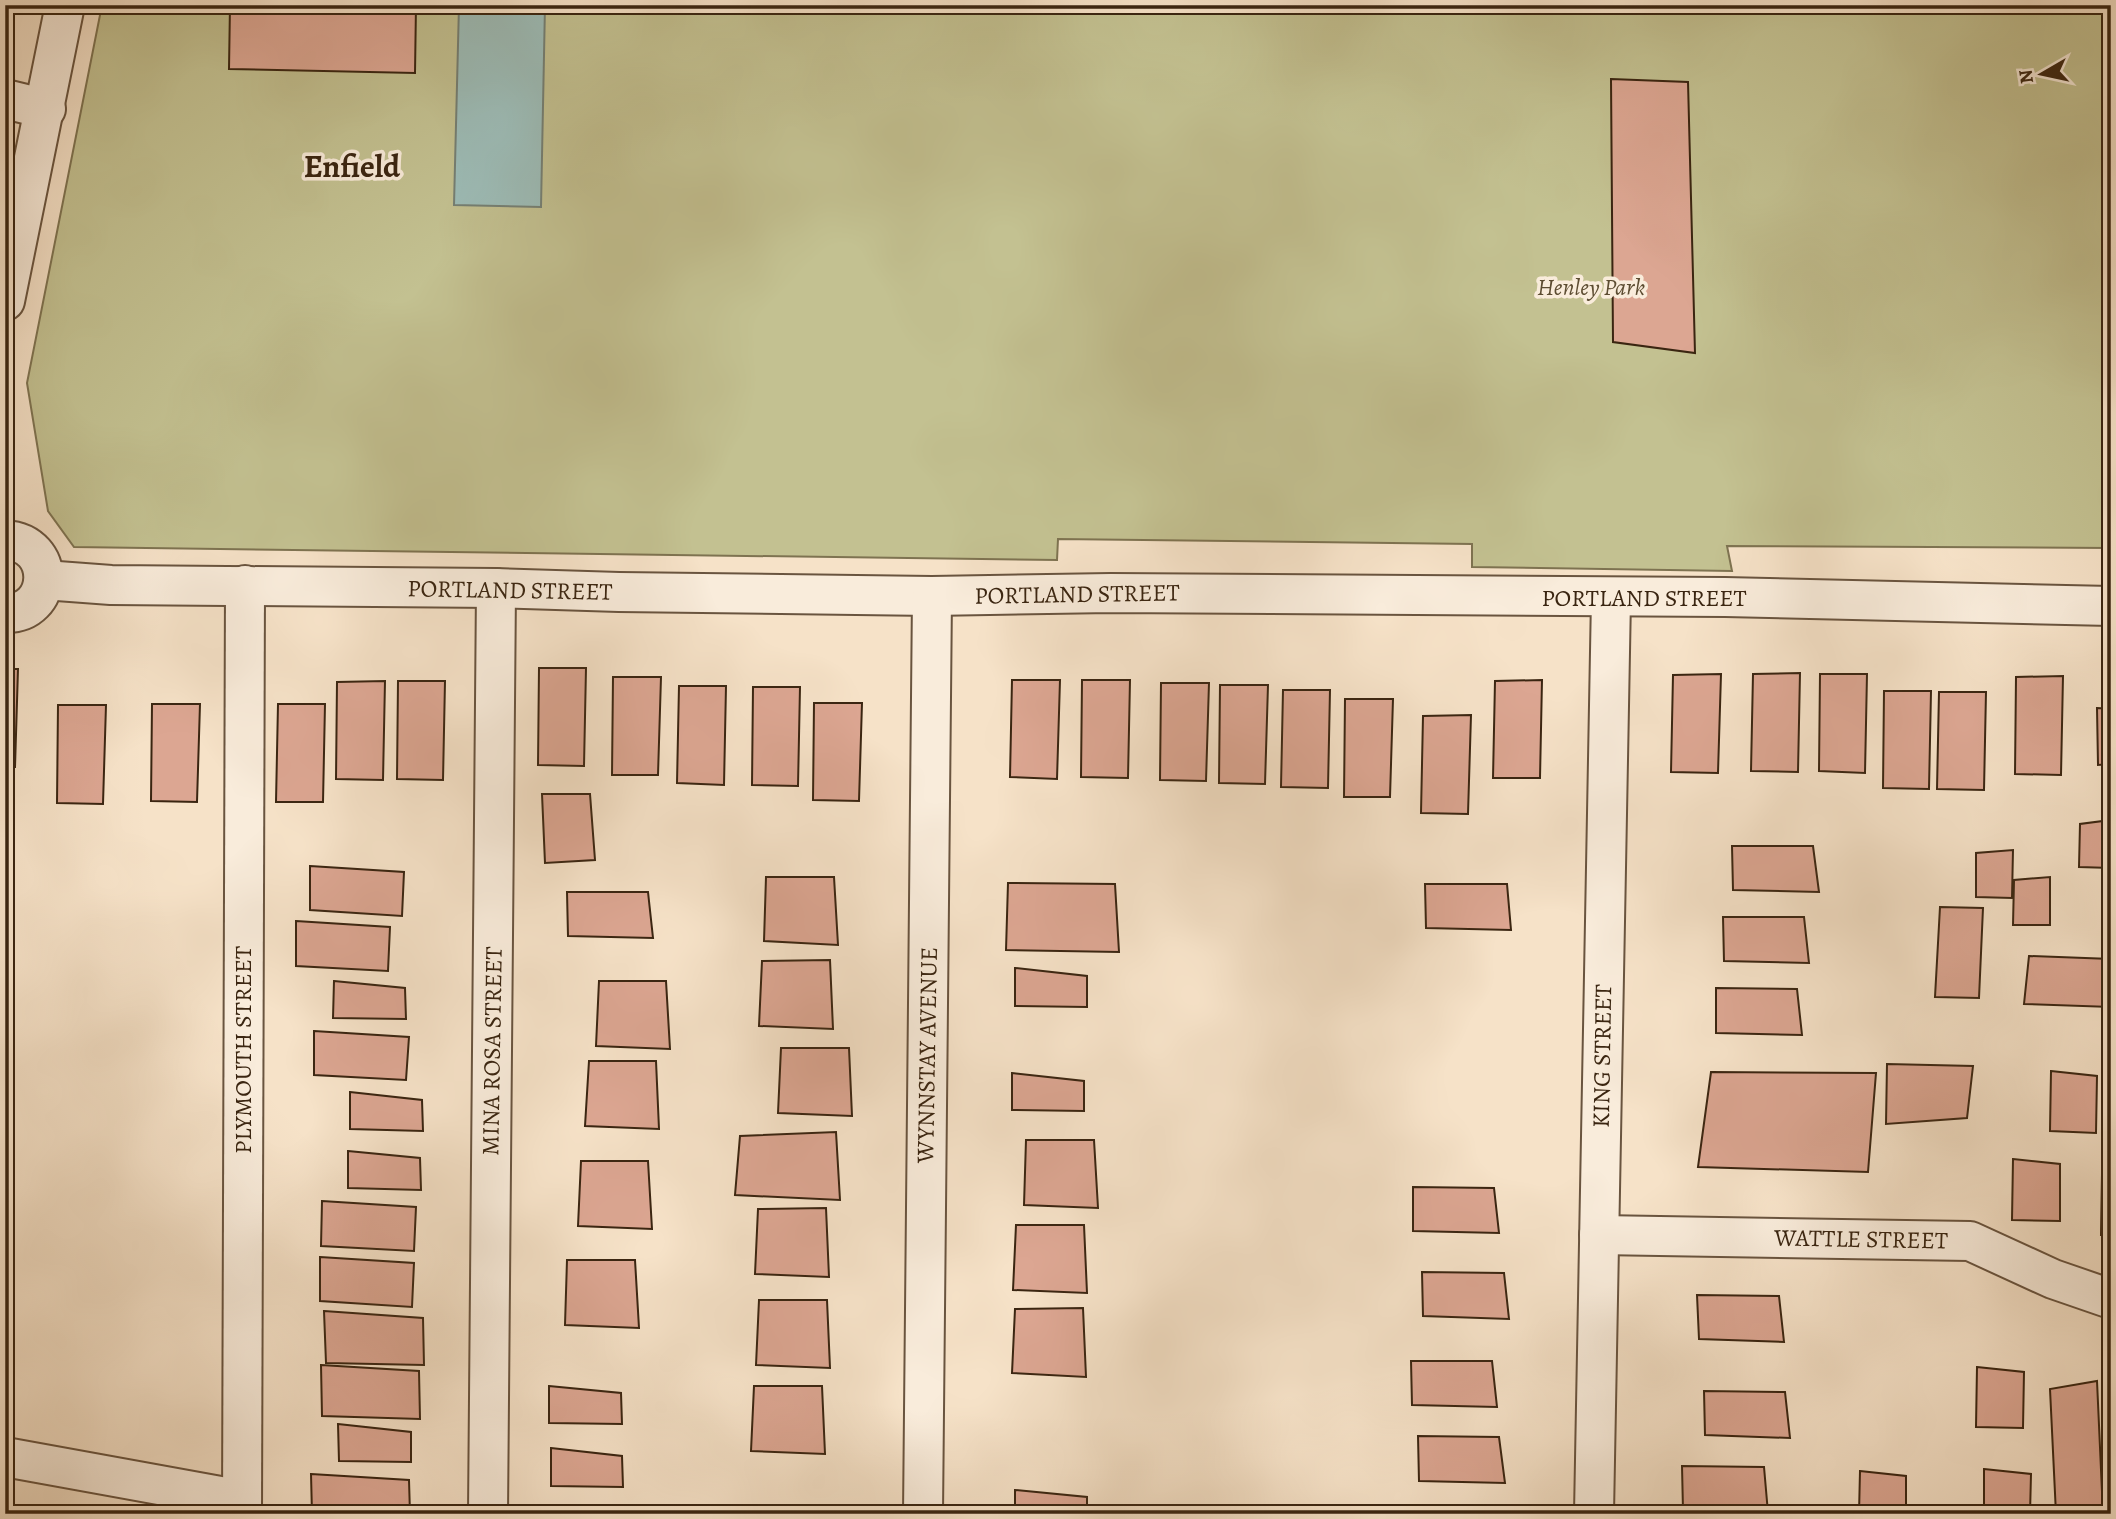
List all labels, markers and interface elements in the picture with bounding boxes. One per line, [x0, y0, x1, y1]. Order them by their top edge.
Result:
north arrow [2008, 38, 2078, 108]
text: N [2012, 67, 2040, 85]
district label: Enfield [304, 144, 401, 188]
park label: Henley Park [1537, 271, 1645, 303]
street label: PORTLAND STREET [407, 572, 613, 608]
street label: PORTLAND STREET [974, 576, 1180, 612]
street label: PORTLAND STREET [1541, 582, 1747, 614]
street label: PLYMOUTH STREET [227, 946, 259, 1154]
street label: MINA ROSA STREET [474, 946, 510, 1156]
street label: WYNNSTAY AVENUE [909, 947, 945, 1164]
street label: KING STREET [1585, 984, 1619, 1128]
street label: WATTLE STREET [1773, 1221, 1948, 1257]

